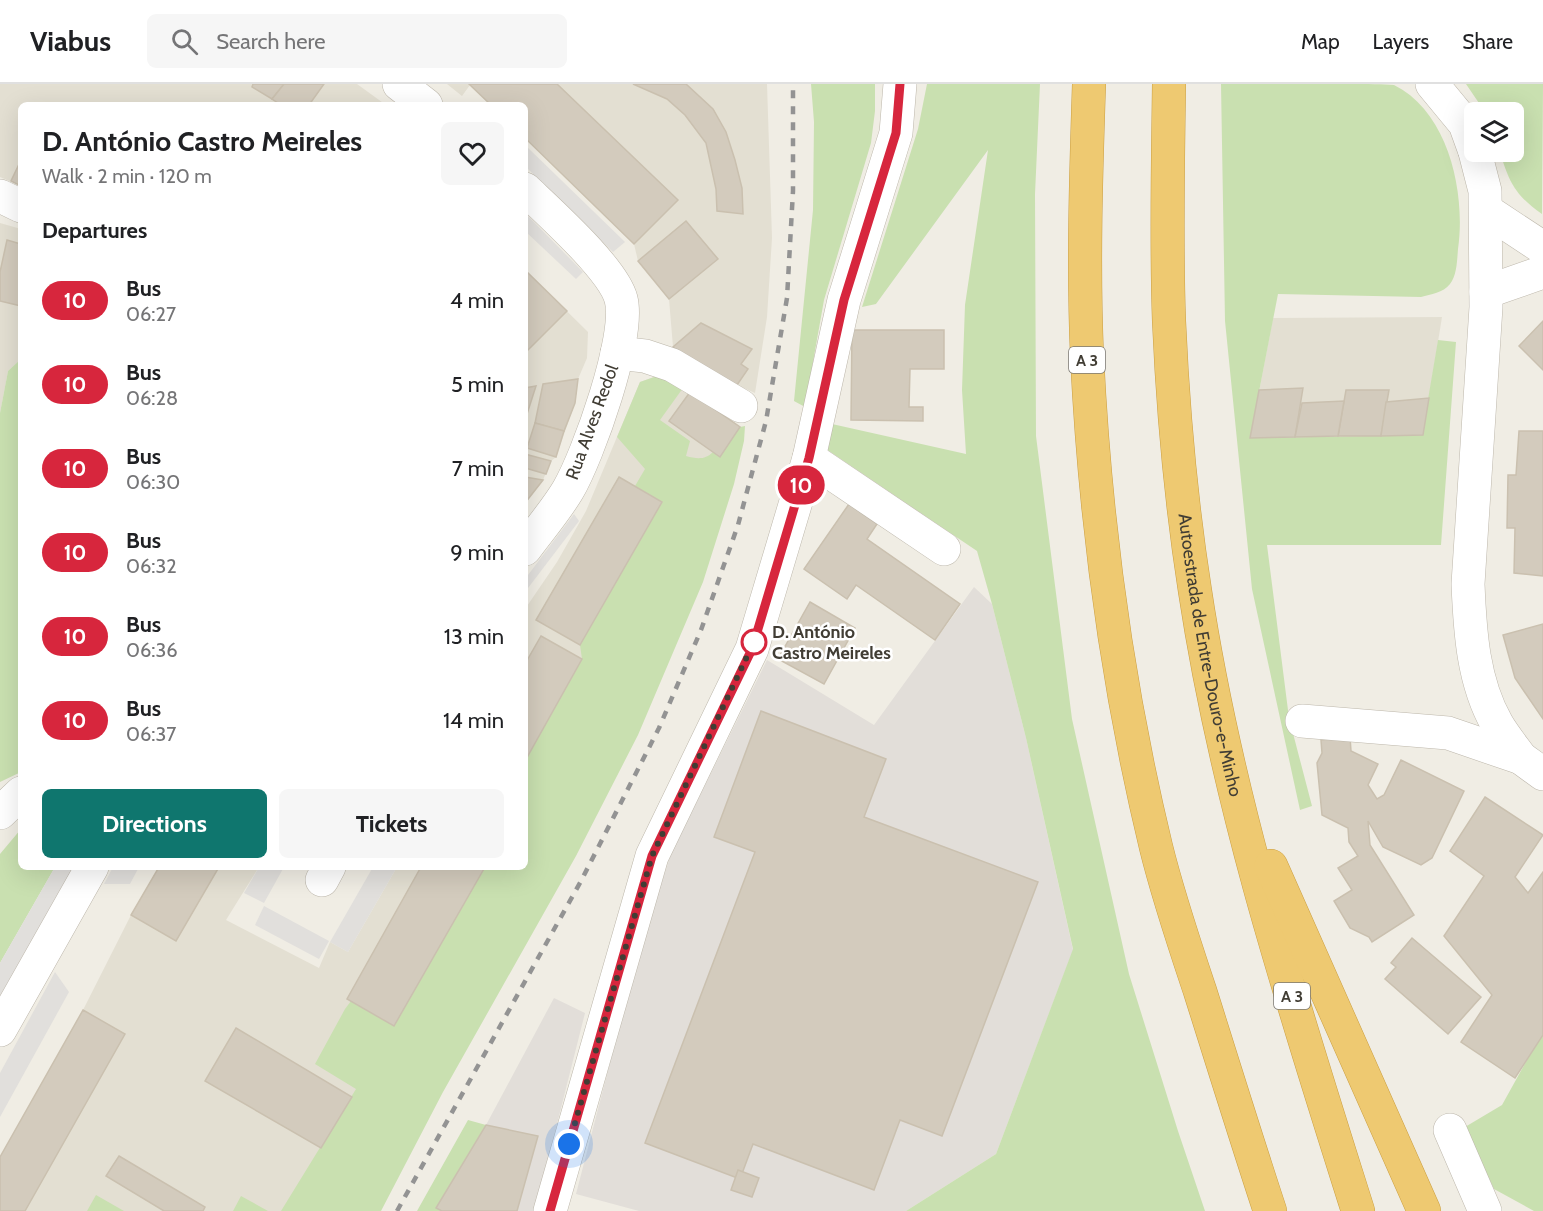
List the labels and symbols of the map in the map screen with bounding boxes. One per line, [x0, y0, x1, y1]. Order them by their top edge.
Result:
road number: A 3 [1069, 347, 1105, 373]
street label: Rua Alves Redol [561, 361, 623, 483]
line badge: 10 [774, 466, 828, 504]
street label: Autoestrada de Entre-Douro-e-Minho [1173, 512, 1247, 799]
place label: D. António Castro Meireles [772, 621, 891, 664]
marker: D. António Castro Meireles [741, 629, 767, 655]
road number: A 3 [1274, 983, 1310, 1009]
your location [554, 1129, 584, 1159]

